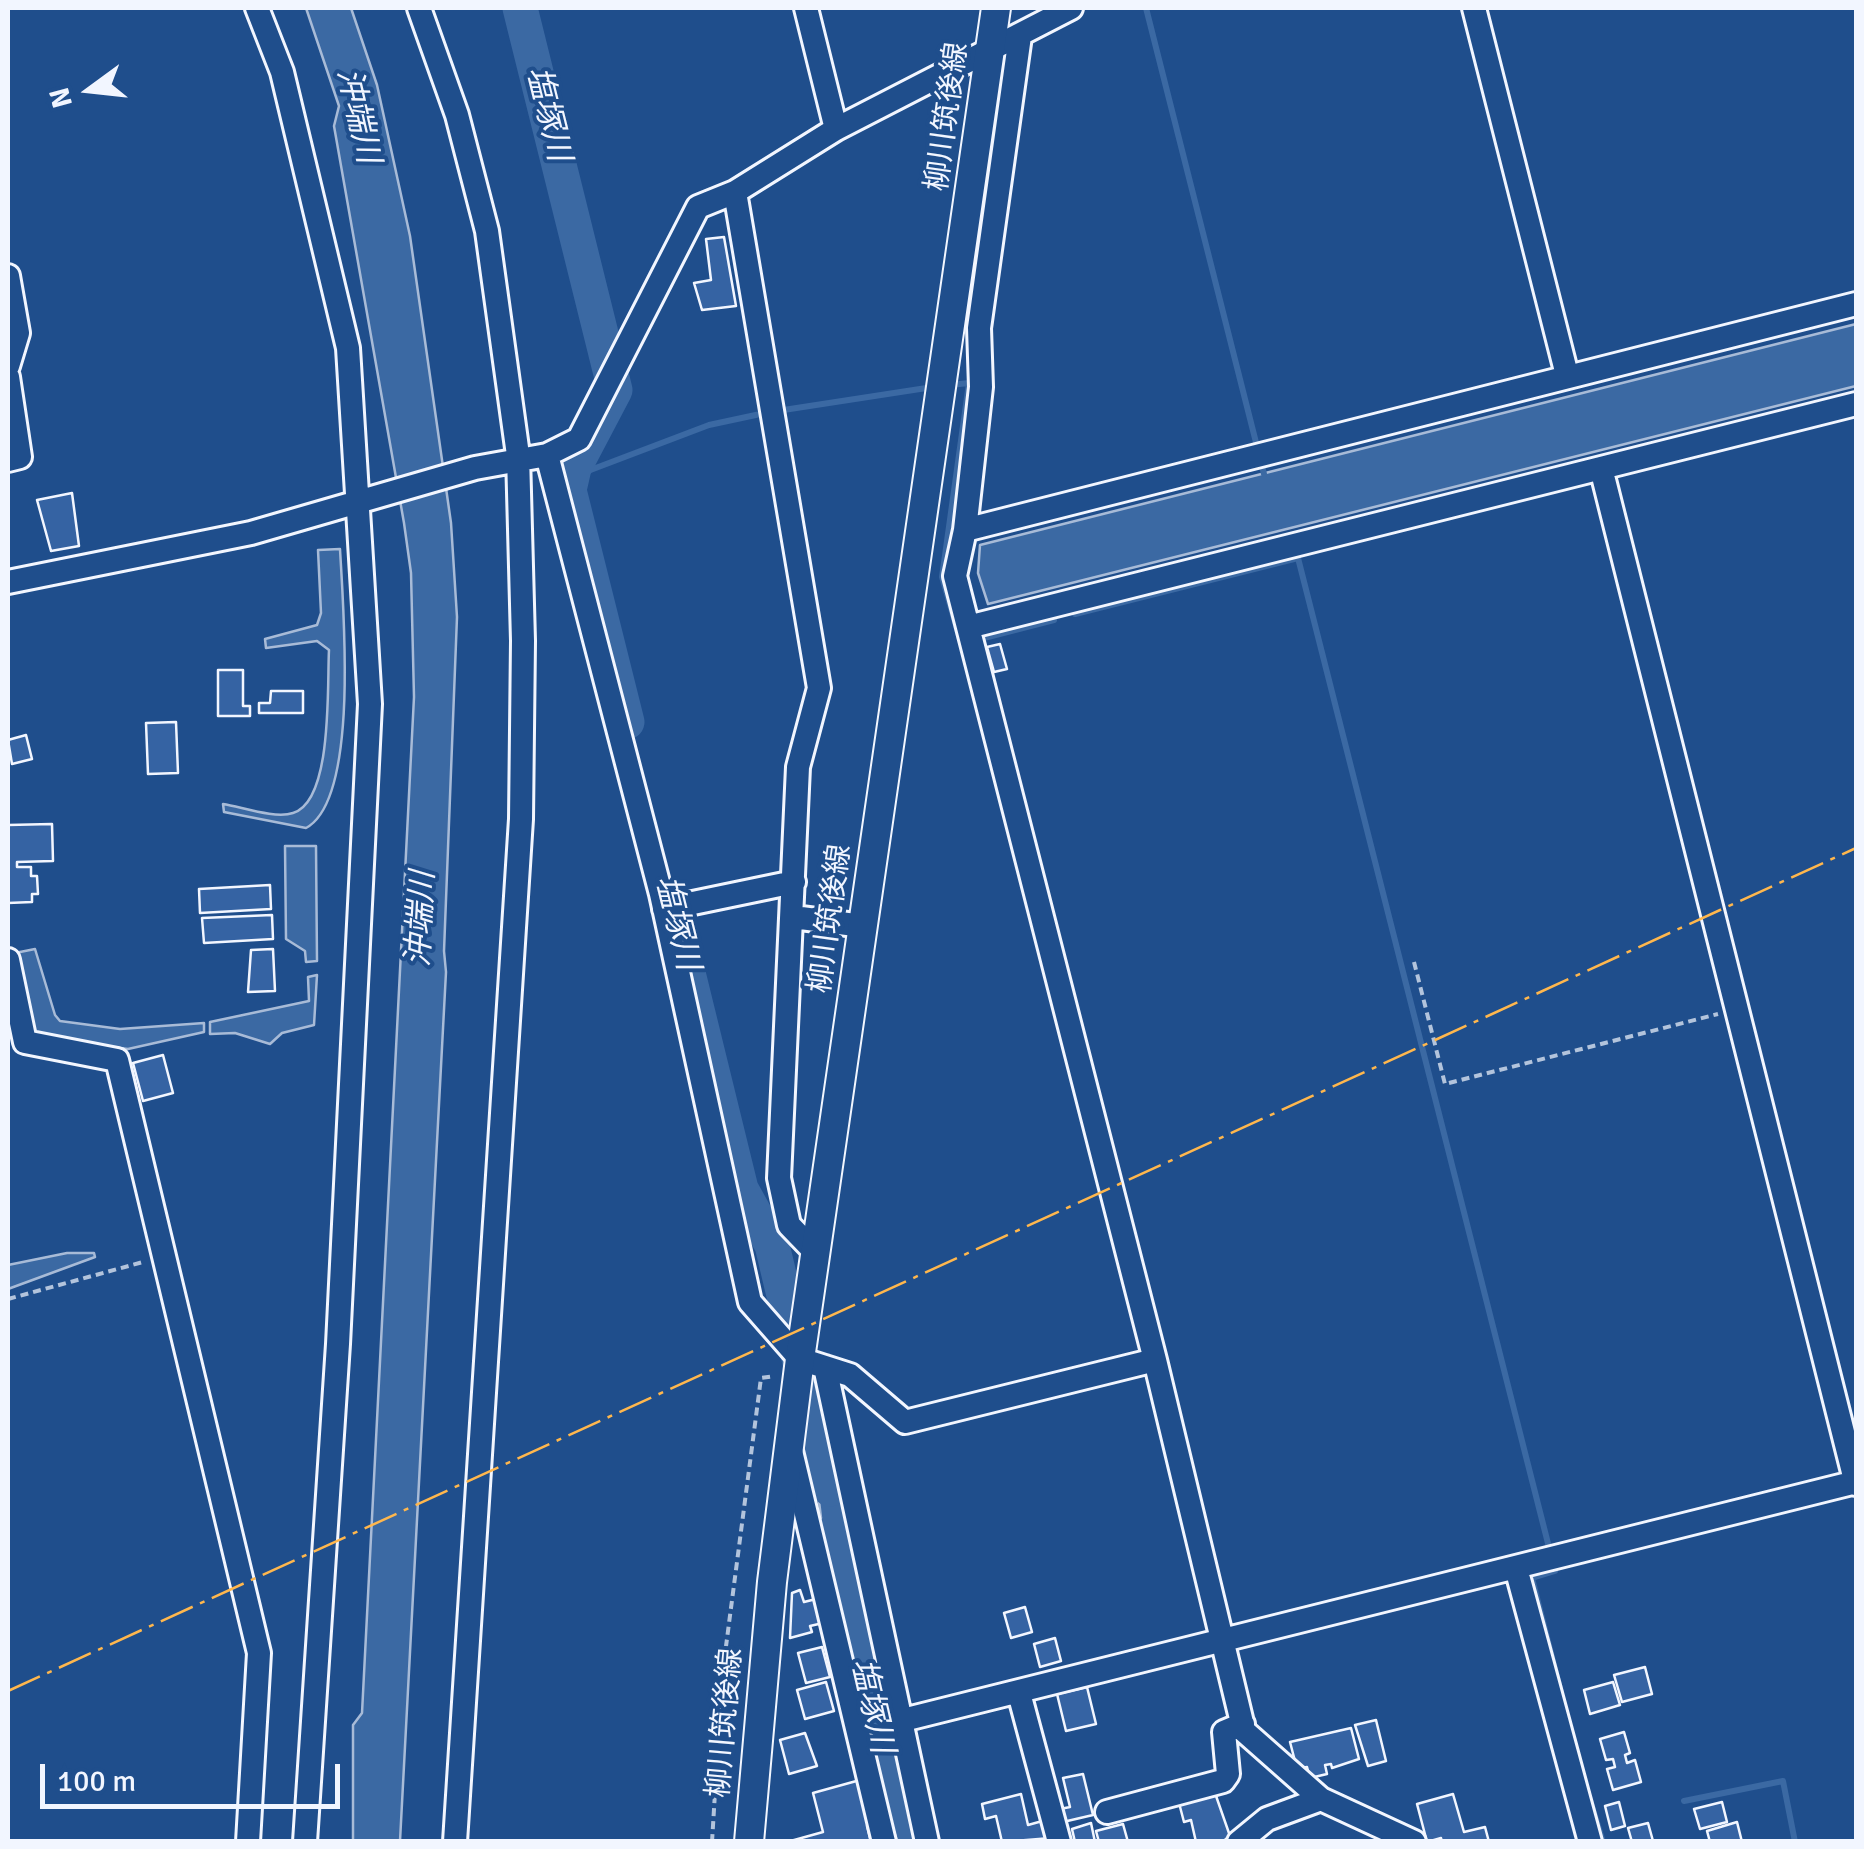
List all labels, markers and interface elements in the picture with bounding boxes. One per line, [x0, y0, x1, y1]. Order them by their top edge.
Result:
north arrow [40, 40, 140, 140]
street label: 柳川筑後線 [920, 40, 976, 194]
water label: 塩塚川 [517, 63, 577, 165]
water label: 沖端川 [327, 65, 387, 167]
text: N [42, 84, 80, 112]
street label: 柳川筑後線 [803, 842, 859, 996]
water label: 沖端川 [400, 870, 444, 968]
water label: 塩塚川 [646, 872, 706, 974]
street label: 柳川筑後線 [702, 1647, 750, 1799]
water label: 塩塚川 [841, 1655, 901, 1757]
scale bar [45, 1744, 345, 1806]
text: 100 m [57, 1763, 136, 1800]

